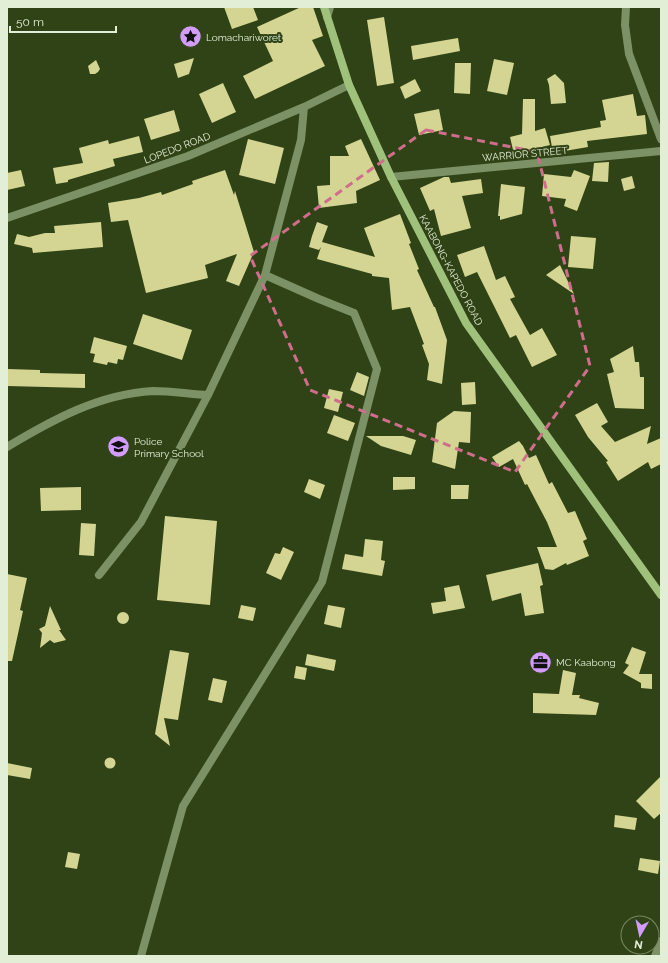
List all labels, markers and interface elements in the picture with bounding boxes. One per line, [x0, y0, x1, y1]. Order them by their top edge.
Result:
scale bar [10, 8, 116, 34]
text: 50 m [16, 15, 44, 29]
place icon: Lomachariworet [177, 24, 203, 50]
place label: Lomachariworet [206, 32, 282, 43]
street label: LOPEDO ROAD [142, 130, 212, 166]
street label: WARRIOR STREET [482, 145, 568, 163]
street label: KAABONG-KAPEDO ROAD [417, 213, 485, 327]
school or university icon: Police Primary School [105, 434, 131, 460]
place label: Police Primary School [134, 436, 204, 459]
office icon: MC Kaabong [528, 649, 554, 675]
place label: MC Kaabong [556, 657, 616, 668]
north arrow [620, 915, 660, 955]
text: N [633, 937, 644, 951]

